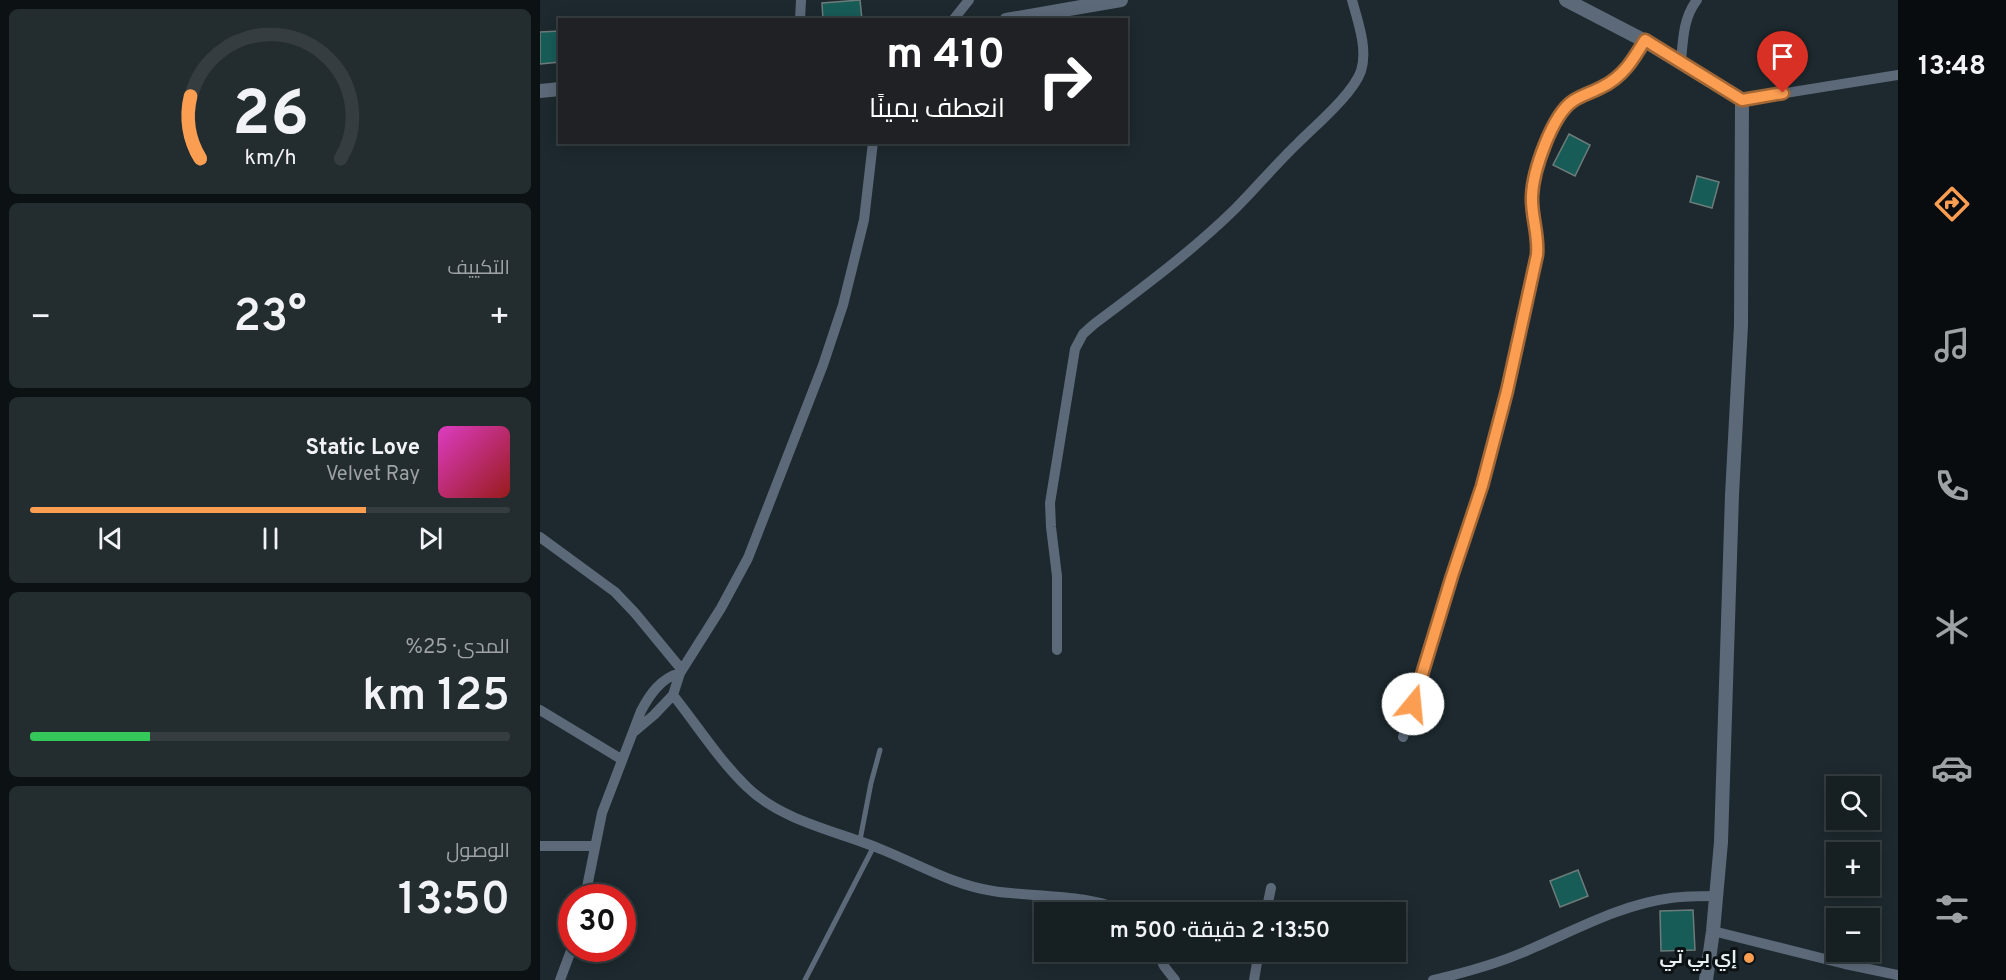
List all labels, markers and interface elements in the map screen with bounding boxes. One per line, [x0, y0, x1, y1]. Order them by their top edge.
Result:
text: 410 m [886, 30, 1005, 83]
pin [1757, 31, 1808, 93]
icon: arrive [1766, 40, 1799, 73]
icon: right [1026, 42, 1104, 120]
text: 13:48 [1918, 50, 1986, 84]
text: 26 [232, 78, 308, 157]
text: انعطف يمينًا [869, 93, 1005, 127]
text: km/h [244, 145, 296, 172]
icon: directions [1931, 183, 1973, 225]
text: التكييف [447, 256, 510, 282]
text: 23° [233, 290, 307, 347]
text: − [30, 298, 51, 340]
text: + [489, 298, 510, 340]
icon: music [1931, 324, 1973, 366]
text: Static Love [306, 435, 420, 462]
text: Velvet Ray [326, 462, 420, 488]
icon: phone [1931, 465, 1973, 507]
icon: previous [94, 522, 127, 555]
icon: pause [254, 522, 287, 555]
icon: next [414, 522, 447, 555]
icon: climate [1931, 606, 1973, 648]
text: المدى · 25% [406, 635, 510, 661]
text: 125 km [362, 669, 510, 726]
position arrow [1381, 672, 1445, 736]
icon: car [1931, 747, 1973, 789]
map controls [1826, 776, 1880, 962]
button: search [1826, 776, 1880, 830]
text: الوصول [446, 839, 510, 865]
button: + [1826, 842, 1880, 896]
text: 13:50 [398, 873, 510, 930]
speed limit sign: 30 [558, 884, 636, 962]
icon: filters [1931, 888, 1973, 930]
button: − [1826, 908, 1880, 962]
text: 13:50 · 2 دقيقة · 500 m [1110, 918, 1330, 945]
place label: إي بي تي [1659, 947, 1737, 972]
marker: إي بي تي [1742, 951, 1756, 965]

